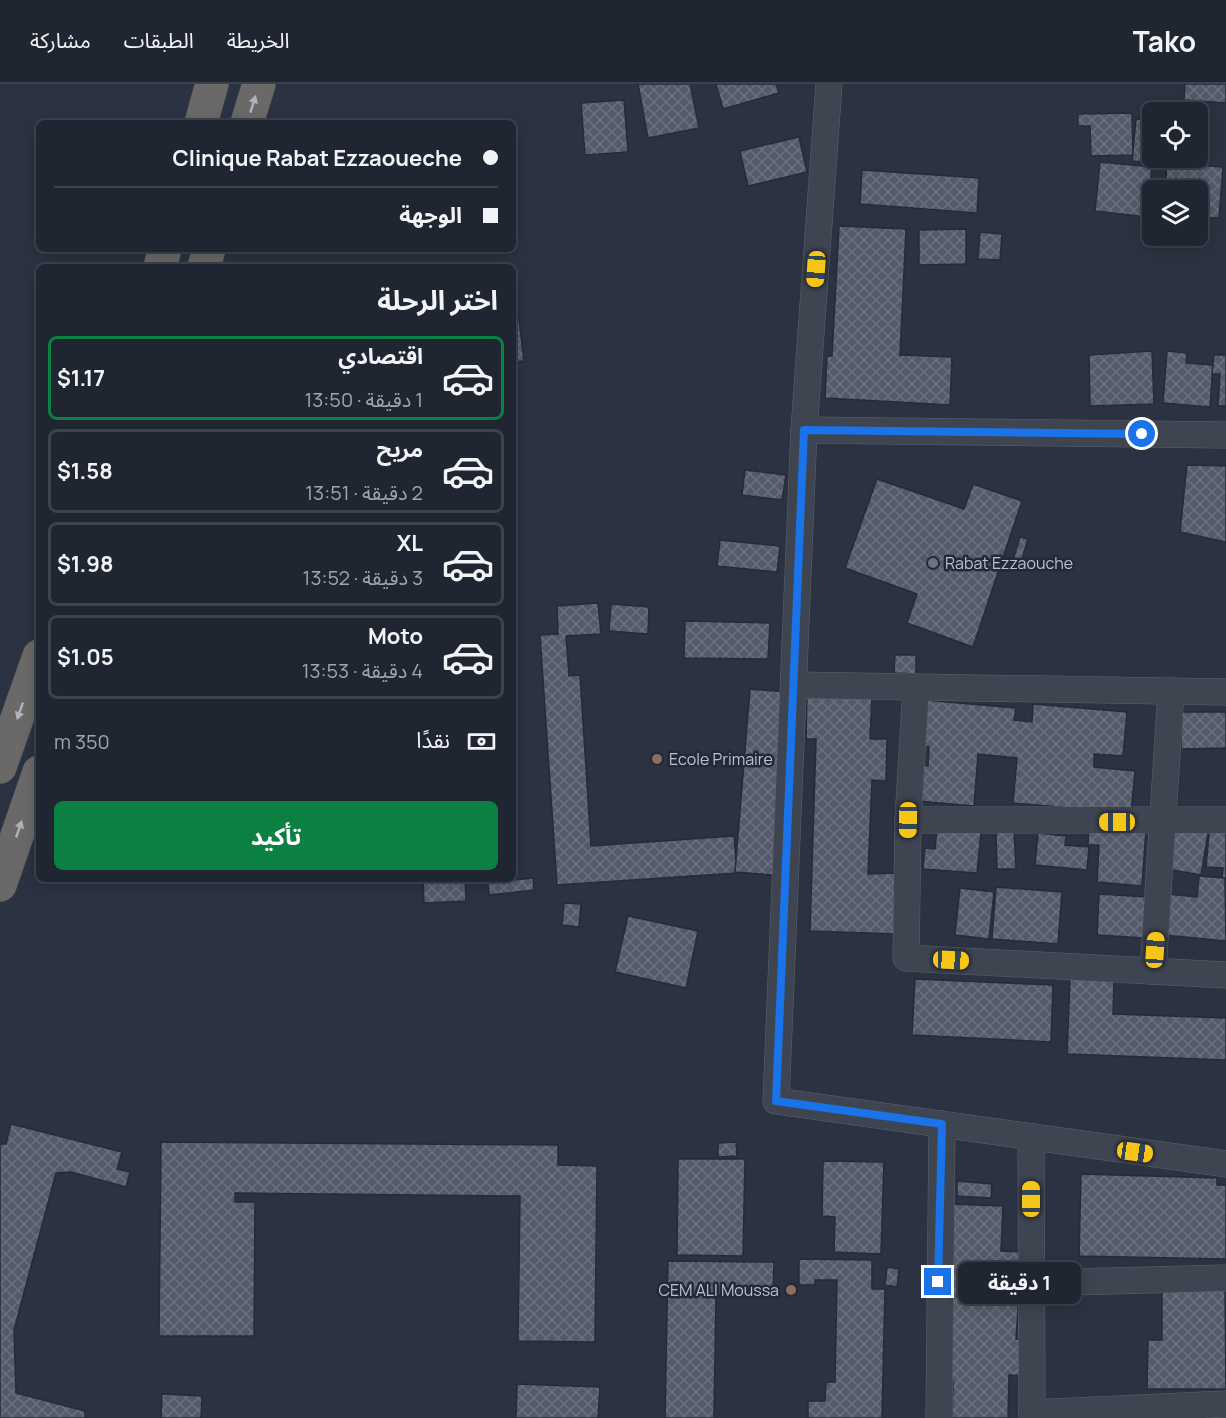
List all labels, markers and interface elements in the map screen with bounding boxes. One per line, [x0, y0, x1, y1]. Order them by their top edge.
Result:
text: Tako [1133, 22, 1196, 60]
text: مشاركة [30, 26, 91, 54]
text: الطبقات [124, 26, 194, 54]
text: الخريطة [227, 26, 290, 54]
one-way arrow [249, 94, 258, 112]
map controls [1142, 102, 1208, 246]
button: locate [1142, 102, 1208, 168]
text: Clinique Rabat Ezzaoueche [173, 143, 462, 173]
button: layers [1142, 180, 1208, 246]
text: الوجهة [399, 200, 462, 230]
car [806, 250, 826, 288]
text: اختر الرحلة [377, 281, 498, 318]
text: اقتصادي [338, 341, 423, 371]
icon: car [441, 351, 495, 405]
text: $1.17 [57, 363, 105, 393]
text: 1 دقيقة · 13:50 [305, 386, 423, 413]
route start [1128, 420, 1155, 447]
text: مريح [377, 434, 423, 464]
icon: car [441, 444, 495, 498]
text: $1.58 [57, 456, 113, 486]
text: 2 دقيقة · 13:51 [305, 479, 423, 506]
text: XL [397, 528, 423, 558]
icon: car [441, 537, 495, 591]
text: $1.98 [57, 549, 113, 579]
place label: Rabat Ezzaouche [945, 552, 1073, 574]
marker: Rabat Ezzaouche [926, 556, 940, 570]
text: 3 دقيقة · 13:52 [303, 564, 423, 591]
text: Moto [368, 621, 423, 651]
icon: car [441, 630, 495, 684]
text: $1.05 [57, 642, 114, 672]
text: 4 دقيقة · 13:53 [302, 657, 423, 684]
one-way arrow [14, 702, 24, 720]
text: نقدًا [416, 725, 450, 755]
icon: cash [465, 725, 498, 758]
text: 350 m [54, 728, 110, 755]
place label: Ecole Primaire [669, 748, 773, 770]
marker: Ecole Primaire [650, 752, 664, 766]
button: تأكيد [54, 801, 498, 870]
car [899, 802, 917, 838]
car [1099, 813, 1135, 831]
one-way arrow [15, 820, 25, 838]
car [1145, 931, 1165, 969]
car [933, 950, 969, 970]
car [1116, 1141, 1154, 1163]
car [1022, 1181, 1040, 1217]
callout: 1 دقيقة [959, 1261, 1082, 1303]
route end [924, 1268, 951, 1295]
text: 1 دقيقة [988, 1269, 1051, 1296]
place label: CEM ALI Moussa [658, 1279, 779, 1301]
marker: CEM ALI Moussa [784, 1283, 798, 1297]

